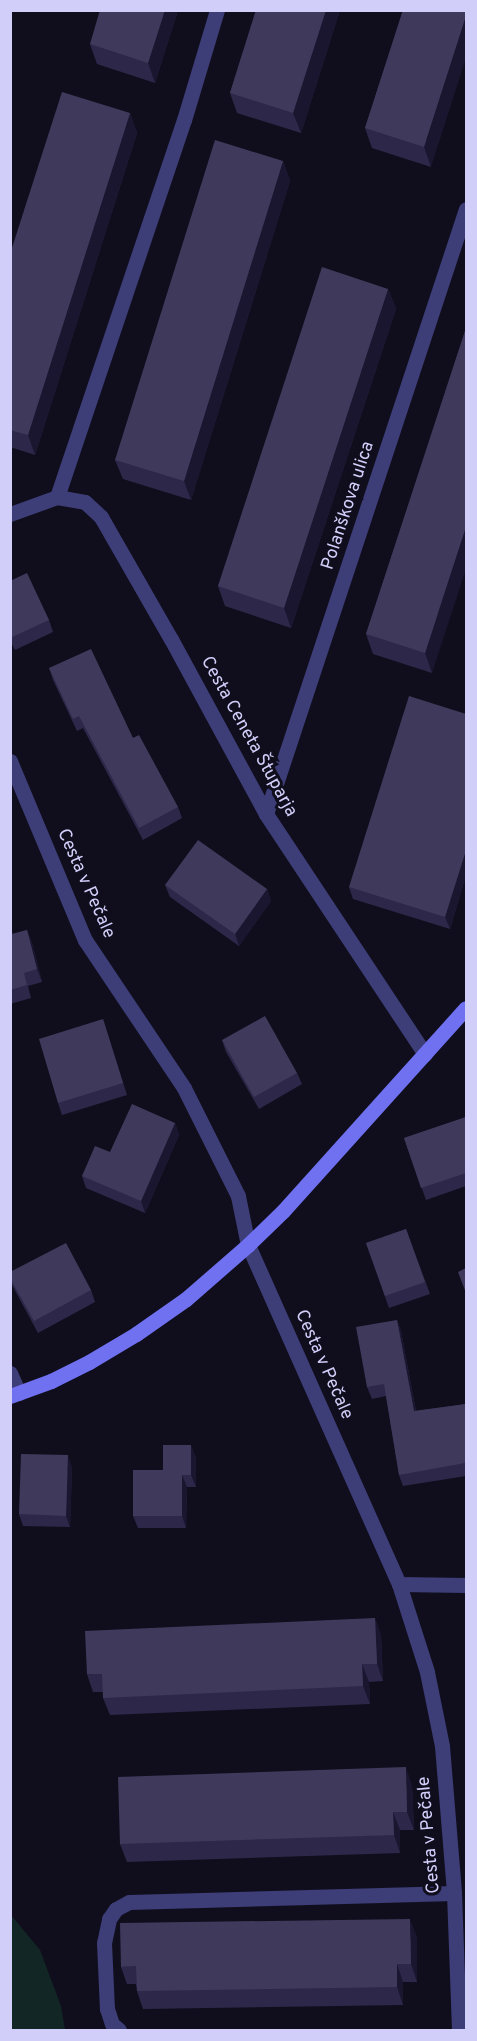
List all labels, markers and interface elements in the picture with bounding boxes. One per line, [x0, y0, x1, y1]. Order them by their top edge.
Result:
street label: Polanškova ulica [318, 439, 380, 573]
street label: Cesta Ceneta Štuparja [195, 653, 301, 821]
street label: Cesta v Pečale [51, 826, 119, 942]
street label: Cesta v Pečale [289, 1307, 357, 1423]
street label: Cesta v Pečale [414, 1775, 446, 1895]

